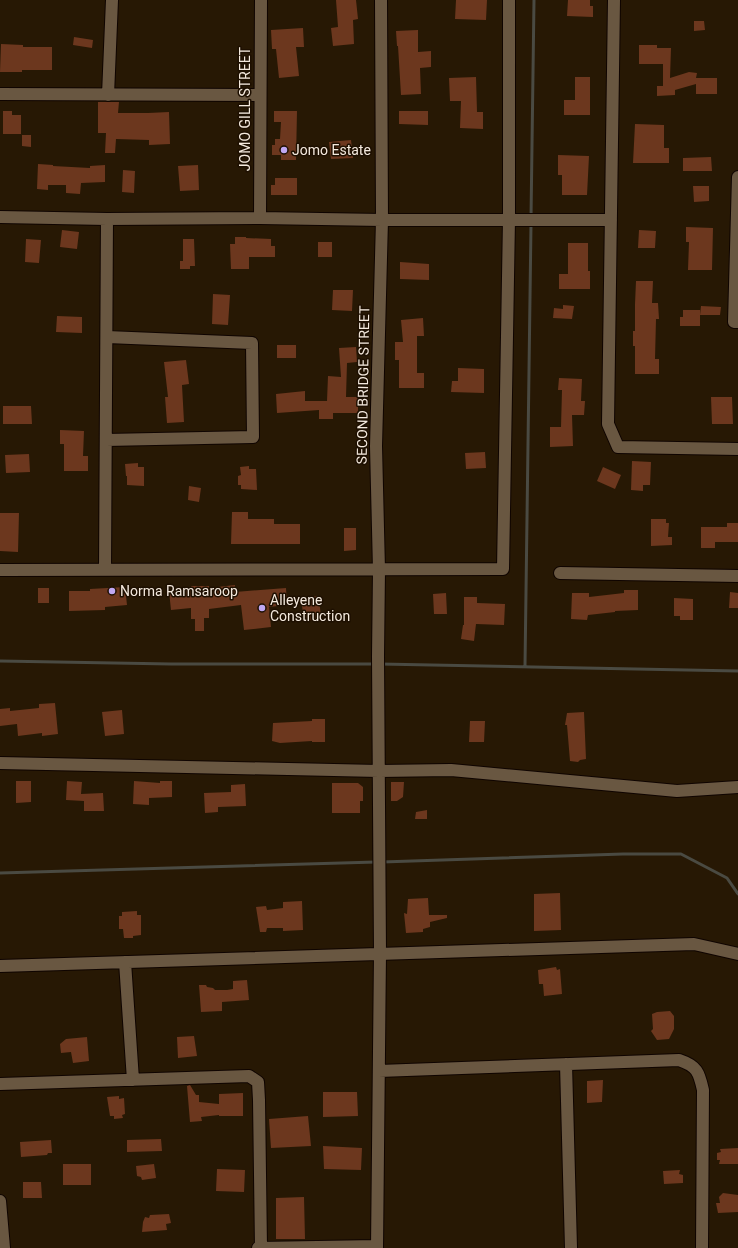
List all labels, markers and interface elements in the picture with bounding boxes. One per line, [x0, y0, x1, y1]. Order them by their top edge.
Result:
street label: JOMO GILL STREET [237, 46, 253, 171]
place label: Jomo Estate [292, 142, 371, 158]
marker: Jomo Estate [279, 145, 289, 155]
street label: SECOND BRIDGE STREET [354, 305, 372, 464]
place label: Norma Ramsaroop [120, 583, 238, 599]
marker: Norma Ramsaroop [107, 586, 117, 596]
place label: Alleyene Construction [270, 592, 350, 624]
marker: Alleyene Construction [257, 603, 267, 613]

